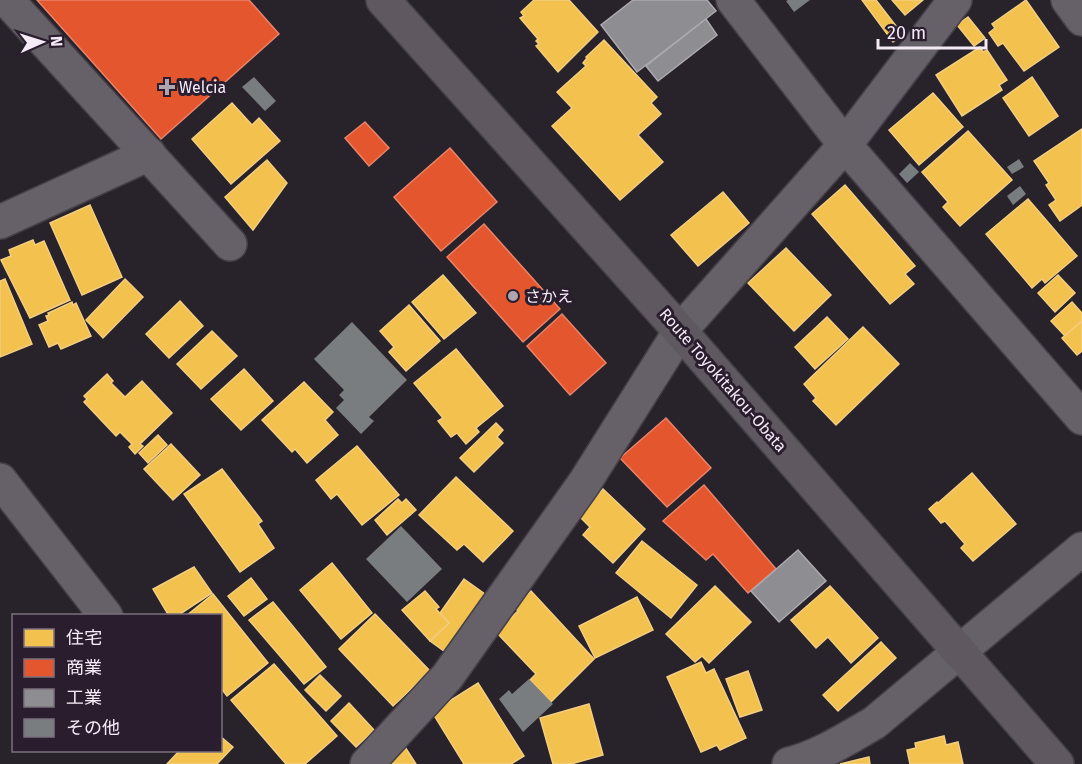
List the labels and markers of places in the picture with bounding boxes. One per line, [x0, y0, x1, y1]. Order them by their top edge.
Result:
place label: Welcia [179, 78, 226, 97]
marker: Welcia [160, 80, 174, 94]
place label: さかえ [525, 287, 573, 306]
marker: さかえ [506, 289, 520, 303]

